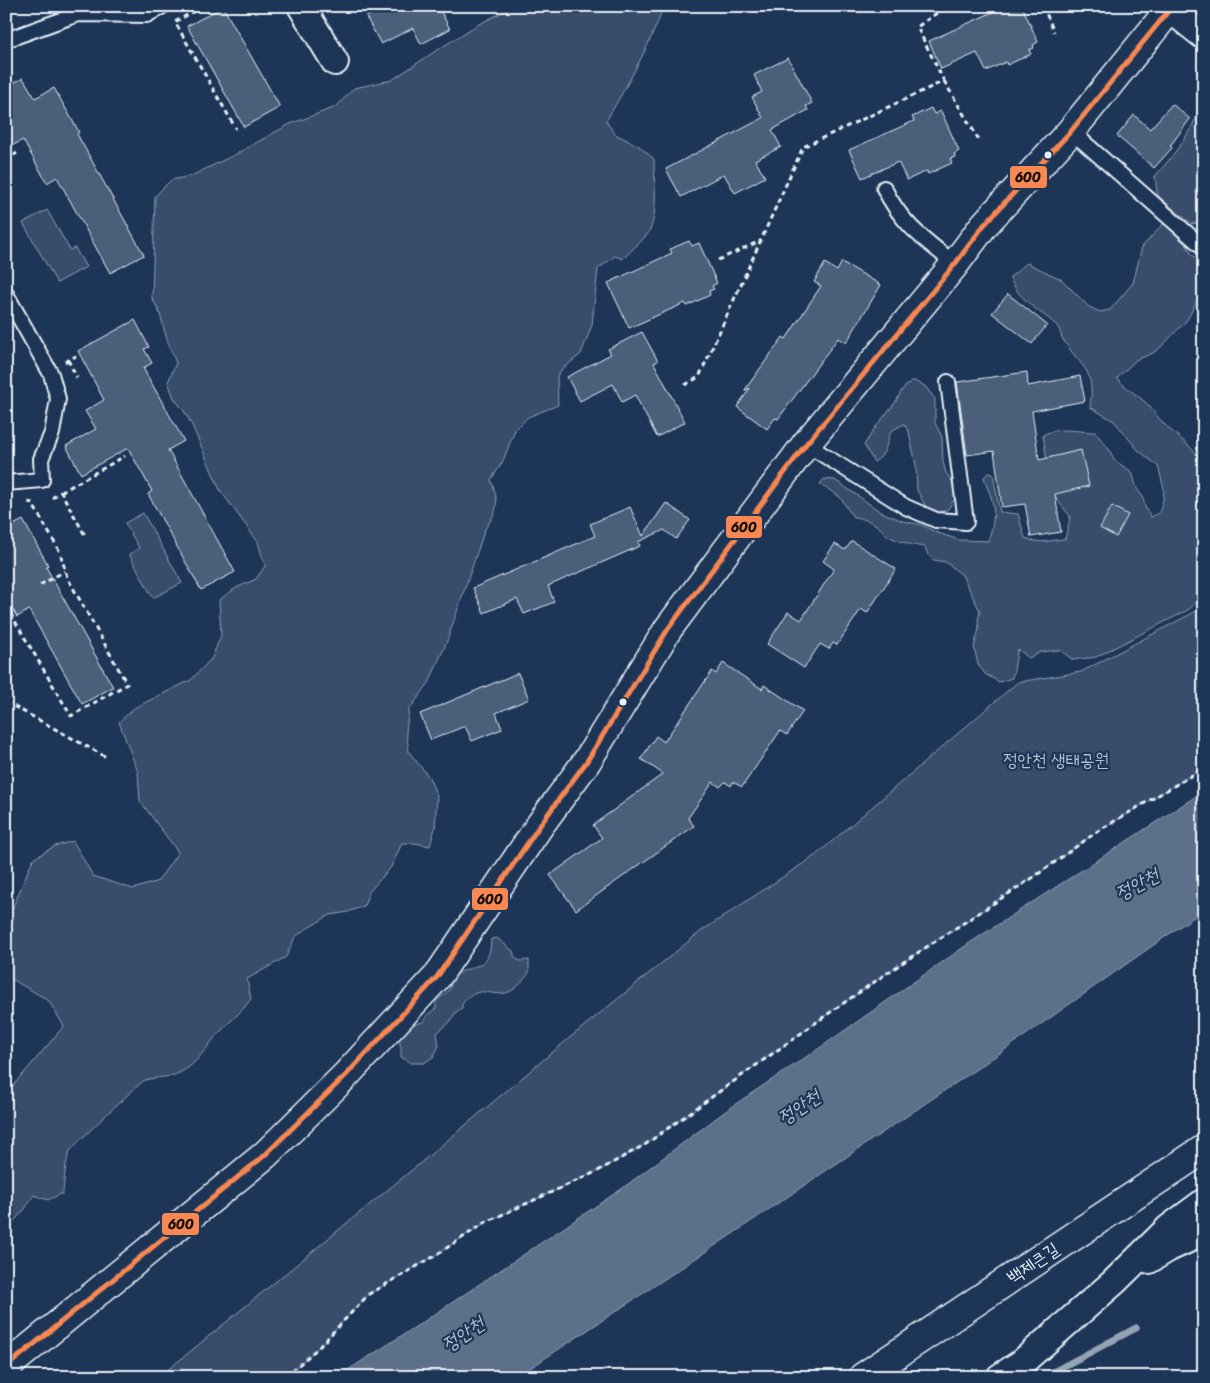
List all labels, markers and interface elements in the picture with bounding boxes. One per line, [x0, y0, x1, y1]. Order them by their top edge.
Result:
unlabelled marker [1043, 150, 1053, 160]
line badge: 600 [1009, 165, 1048, 189]
text: 600 [1014, 165, 1041, 190]
line badge: 600 [725, 515, 763, 539]
text: 600 [730, 515, 757, 540]
unlabelled marker [618, 697, 628, 707]
park label: 정안천 생태공원 [1003, 744, 1109, 776]
water label: 정안천 [1109, 858, 1167, 909]
line badge: 600 [471, 887, 509, 911]
text: 600 [476, 887, 503, 912]
water label: 정안천 [771, 1080, 829, 1134]
line badge: 600 [161, 1212, 200, 1236]
text: 600 [167, 1212, 194, 1237]
street label: 백제큰길 [1000, 1233, 1066, 1292]
water label: 정안천 [435, 1307, 493, 1361]

